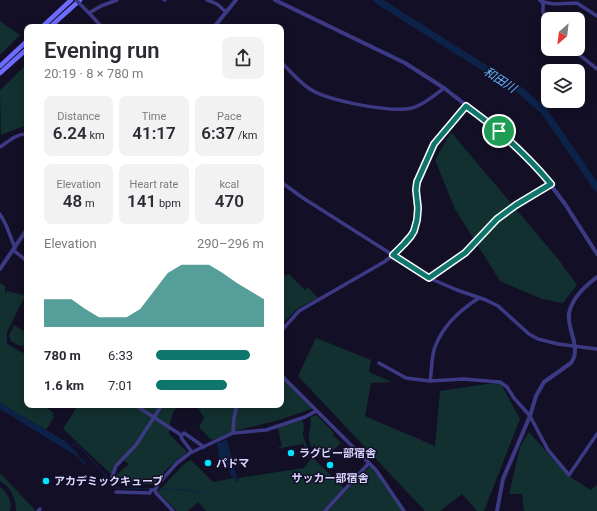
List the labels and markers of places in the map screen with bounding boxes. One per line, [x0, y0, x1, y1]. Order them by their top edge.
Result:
pin [482, 114, 516, 148]
place label: ラグビー部宿舎 [299, 447, 377, 460]
marker: ラグビー部宿舎 [286, 448, 296, 458]
place label: パドマ [216, 457, 249, 470]
marker: パドマ [203, 458, 213, 468]
marker: サッカー部宿舎 [325, 460, 335, 470]
place label: サッカー部宿舎 [292, 472, 369, 485]
place label: アカデミックキューブ [54, 475, 163, 488]
marker: アカデミックキューブ [41, 476, 51, 486]

